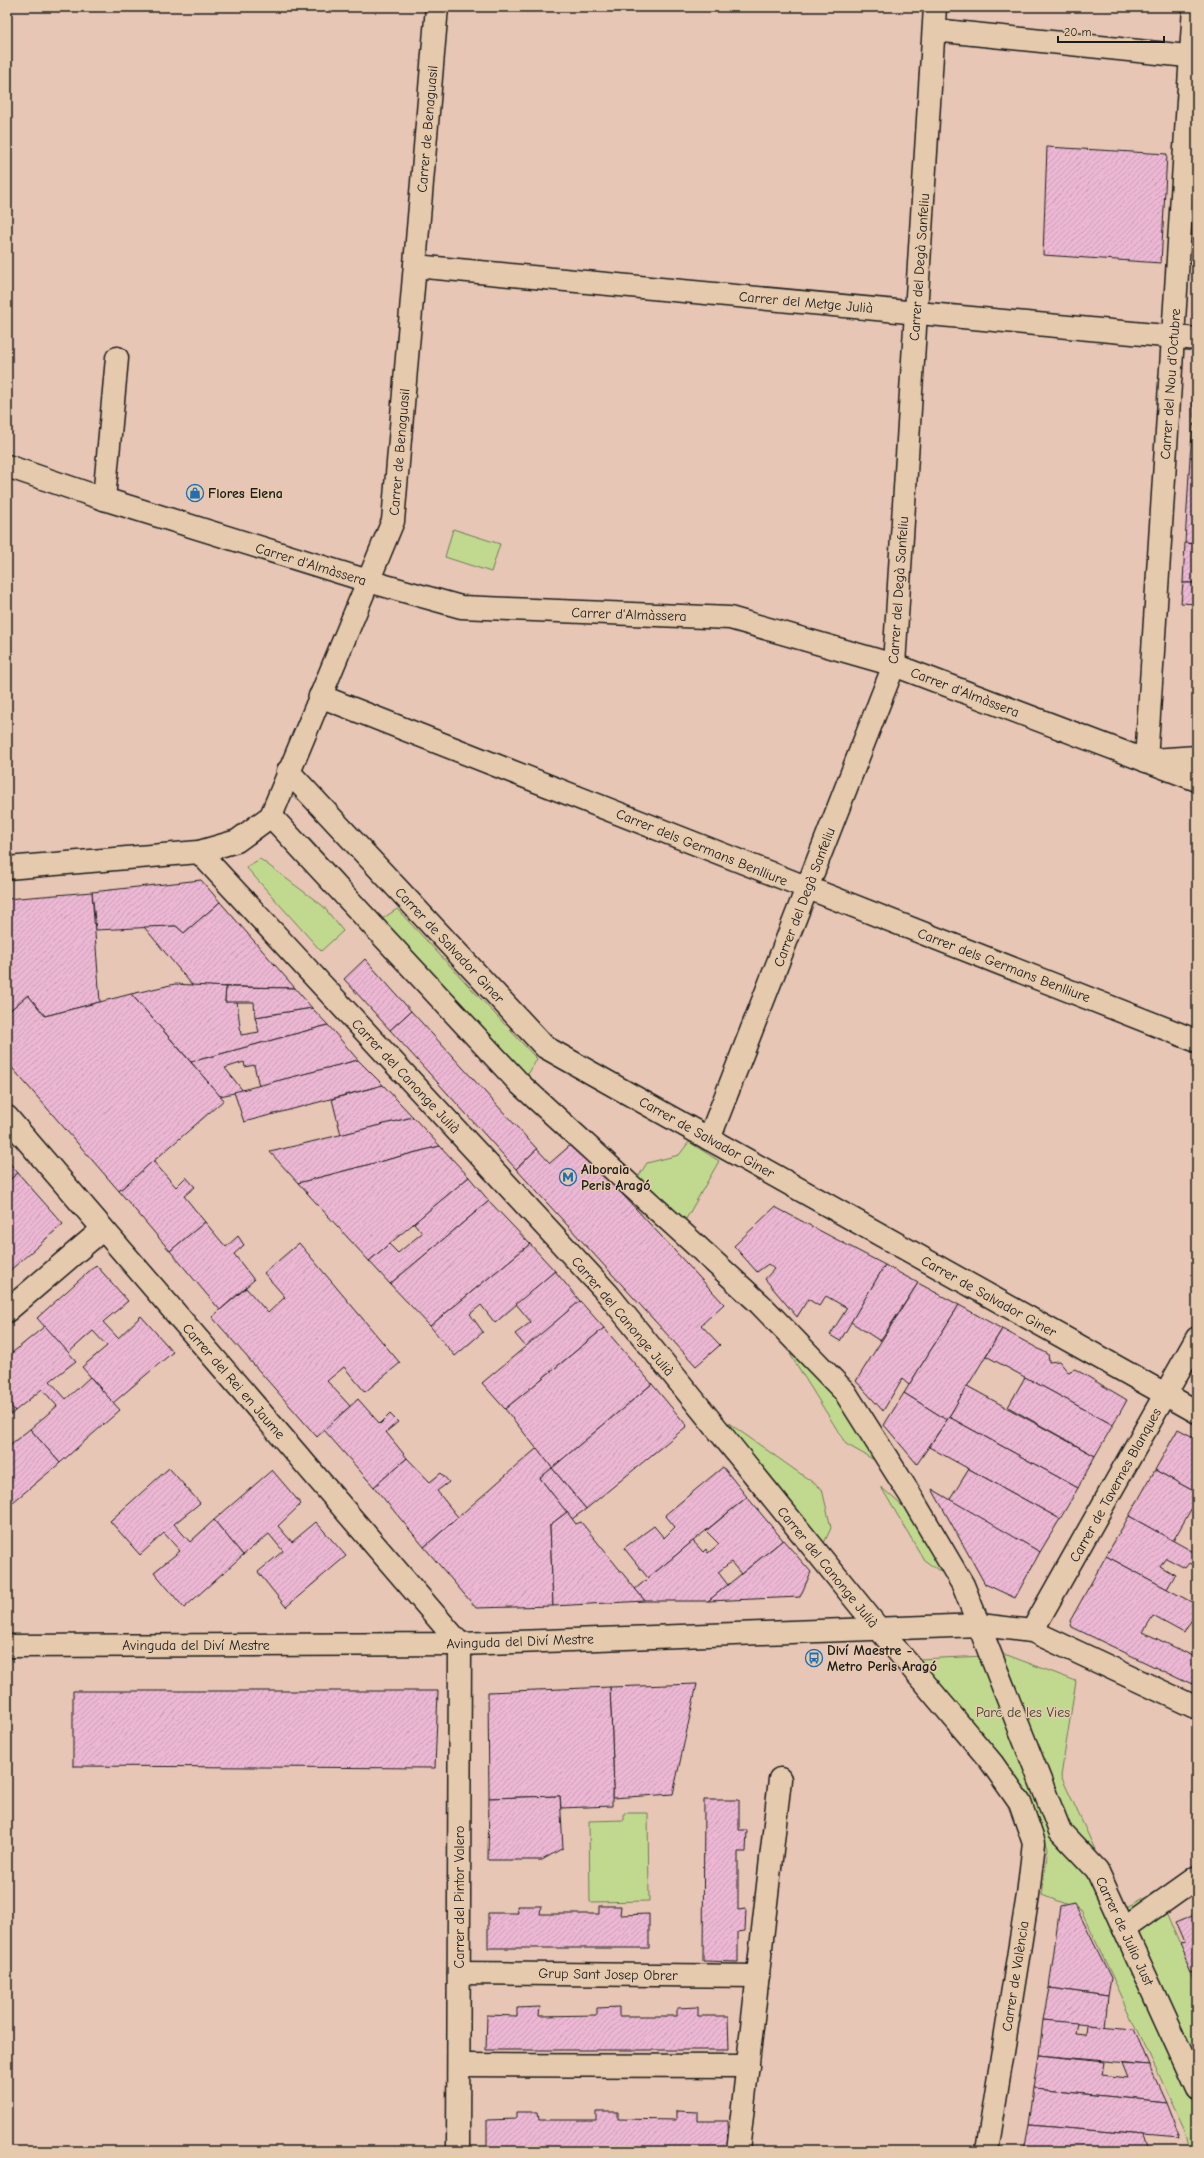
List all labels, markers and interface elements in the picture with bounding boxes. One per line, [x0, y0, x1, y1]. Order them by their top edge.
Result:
scale bar [1058, 18, 1164, 44]
text: 20 m [1064, 25, 1092, 39]
street label: Carrer de Benaguasil [413, 65, 442, 193]
street label: Carrer del Degà Sanfeliu [906, 193, 933, 341]
street label: Carrer del Metge Julià [738, 288, 874, 317]
street label: Carrer del Nou d'Octubre [1157, 308, 1184, 460]
street label: Carrer de Benaguasil [385, 388, 414, 516]
shop icon: Flores Elena [185, 483, 205, 503]
place label: Flores Elena [208, 485, 283, 502]
street label: Carrer del Degà Sanfeliu [885, 516, 912, 664]
street label: Carrer d'Almàssera [253, 540, 368, 589]
street label: Carrer d'Almàssera [571, 604, 687, 625]
street label: Carrer d'Almàssera [908, 664, 1022, 721]
street label: Carrer dels Germans Benlliure [613, 805, 790, 890]
street label: Carrer del Degà Sanfeliu [770, 825, 839, 969]
street label: Carrer de Salvador Giner [391, 884, 508, 1007]
street label: Carrer dels Germans Benlliure [915, 925, 1093, 1006]
street label: Carrer del Canonge Julià [348, 1015, 463, 1137]
street label: Carrer de Salvador Giner [636, 1093, 778, 1182]
place label: Alboraia Peris Aragó [581, 1161, 651, 1194]
metro station icon: Alboraia Peris Aragó [558, 1167, 578, 1187]
street label: Carrer de Salvador Giner [918, 1252, 1060, 1341]
street label: Carrer del Canonge Julià [568, 1253, 678, 1380]
street label: Carrer del Rei en Jaume [179, 1320, 289, 1443]
street label: Carrer de Tavernes Blanques [1066, 1405, 1165, 1565]
street label: Carrer del Canonge Julià [774, 1503, 882, 1631]
street label: Avinguda del Diví Mestre [446, 1630, 594, 1653]
street label: Avinguda del Diví Mestre [122, 1637, 270, 1654]
place label: Diví Maestre - Metro Peris Aragó [827, 1642, 937, 1675]
bus stop icon: Diví Maestre - Metro Peris Aragó [804, 1648, 824, 1668]
park label: Parc de les Vies [976, 1704, 1070, 1721]
street label: Carrer del Pintor Valero [451, 1826, 468, 1968]
street label: Carrer de Julio Just [1092, 1874, 1158, 1989]
street label: Carrer de València [998, 1919, 1033, 2033]
street label: Grup Sant Josep Obrer [538, 1965, 678, 1984]

